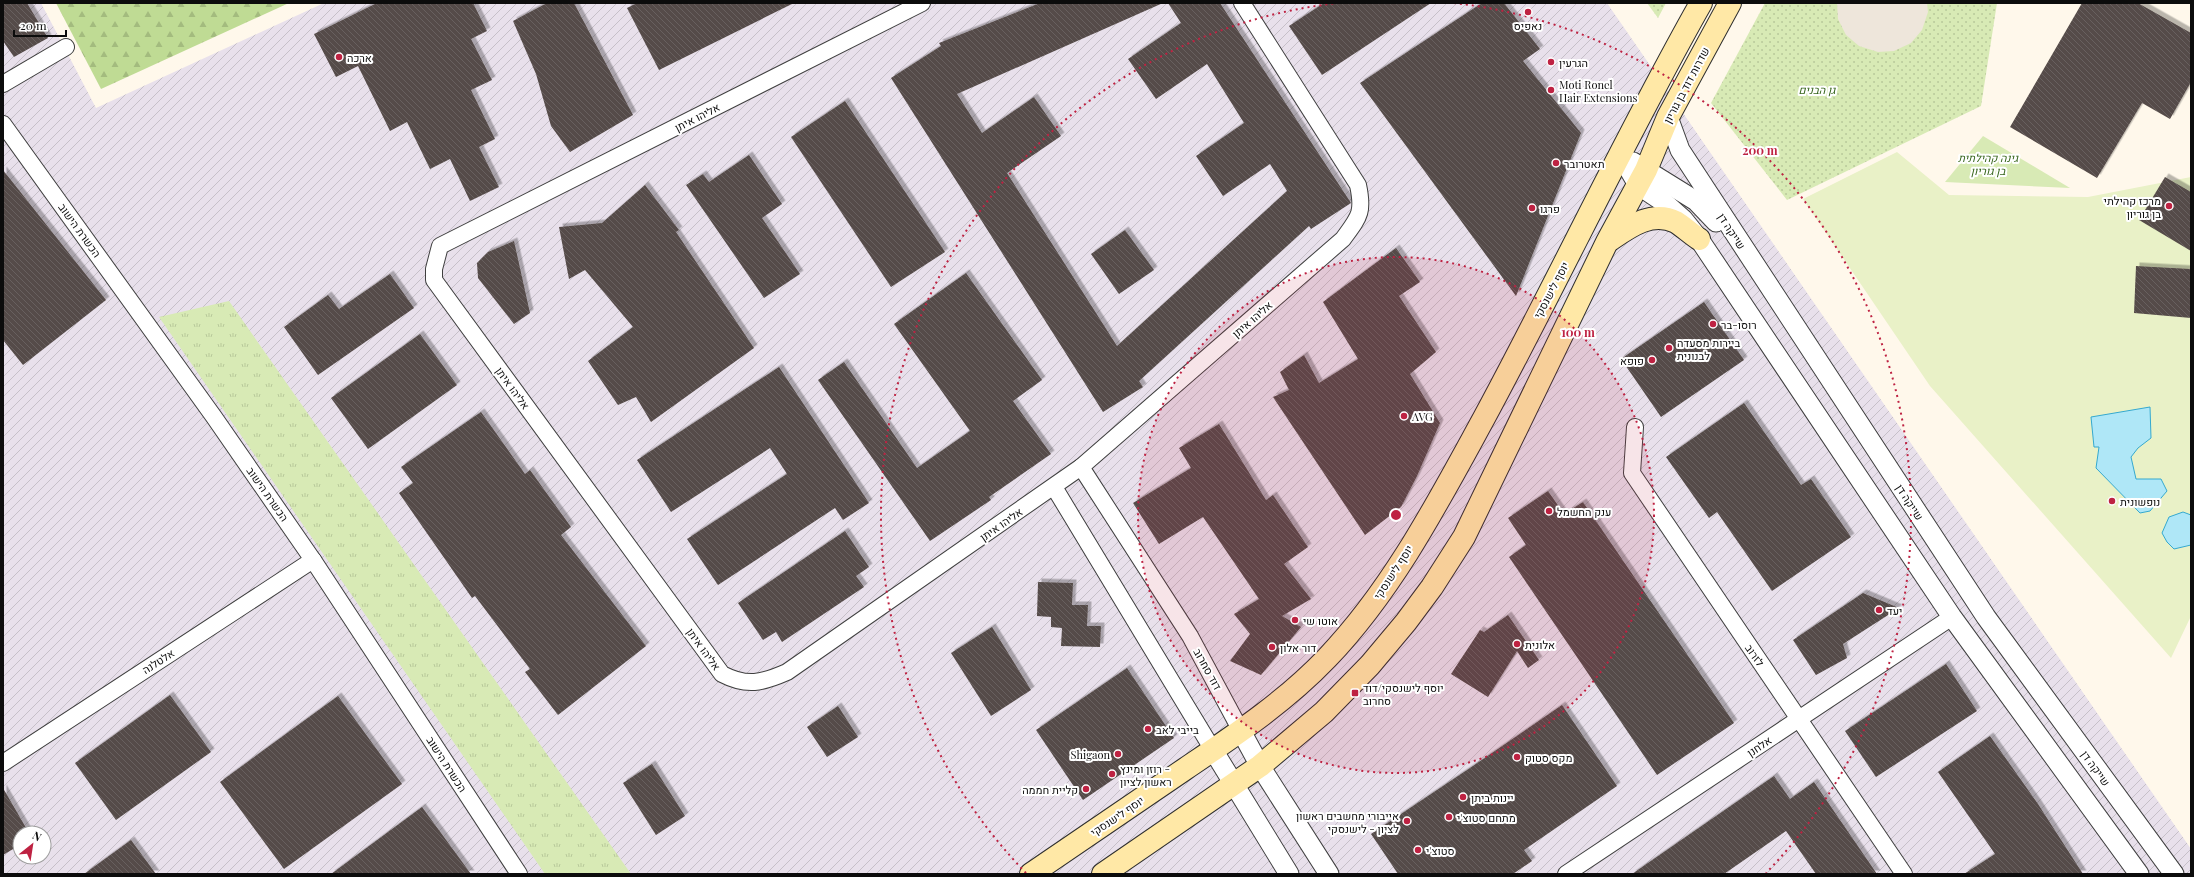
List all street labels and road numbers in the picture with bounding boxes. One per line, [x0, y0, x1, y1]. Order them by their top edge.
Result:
street label: שדרות דוד בן גוריון [1660, 44, 1712, 126]
street label: אליהו איתן [672, 99, 722, 135]
street label: הכשרת הישוב [55, 200, 105, 260]
street label: שייקה דן [1715, 210, 1749, 252]
street label: יוסף לישנסקי [1530, 259, 1572, 321]
street label: אליהו איתן [1229, 297, 1275, 341]
street label: אליהו איתן [493, 364, 533, 412]
street label: הכשרת הישוב [244, 464, 292, 524]
street label: שייקה דן [1893, 481, 1927, 523]
street label: אליהו איתן [977, 504, 1025, 544]
street label: יוסף לישנסקי [1370, 542, 1416, 602]
street label: אליהו איתן [684, 625, 724, 673]
street label: לזרוב [1742, 641, 1768, 669]
street label: אלטלנה [139, 645, 177, 677]
street label: דוד סחרוב [1190, 645, 1226, 693]
street label: אלחנן [1744, 732, 1774, 760]
street label: הכשרת הישוב [423, 733, 471, 795]
street label: שייקה דן [2078, 747, 2114, 789]
street label: יוסף לישנסקי [1087, 793, 1147, 839]

